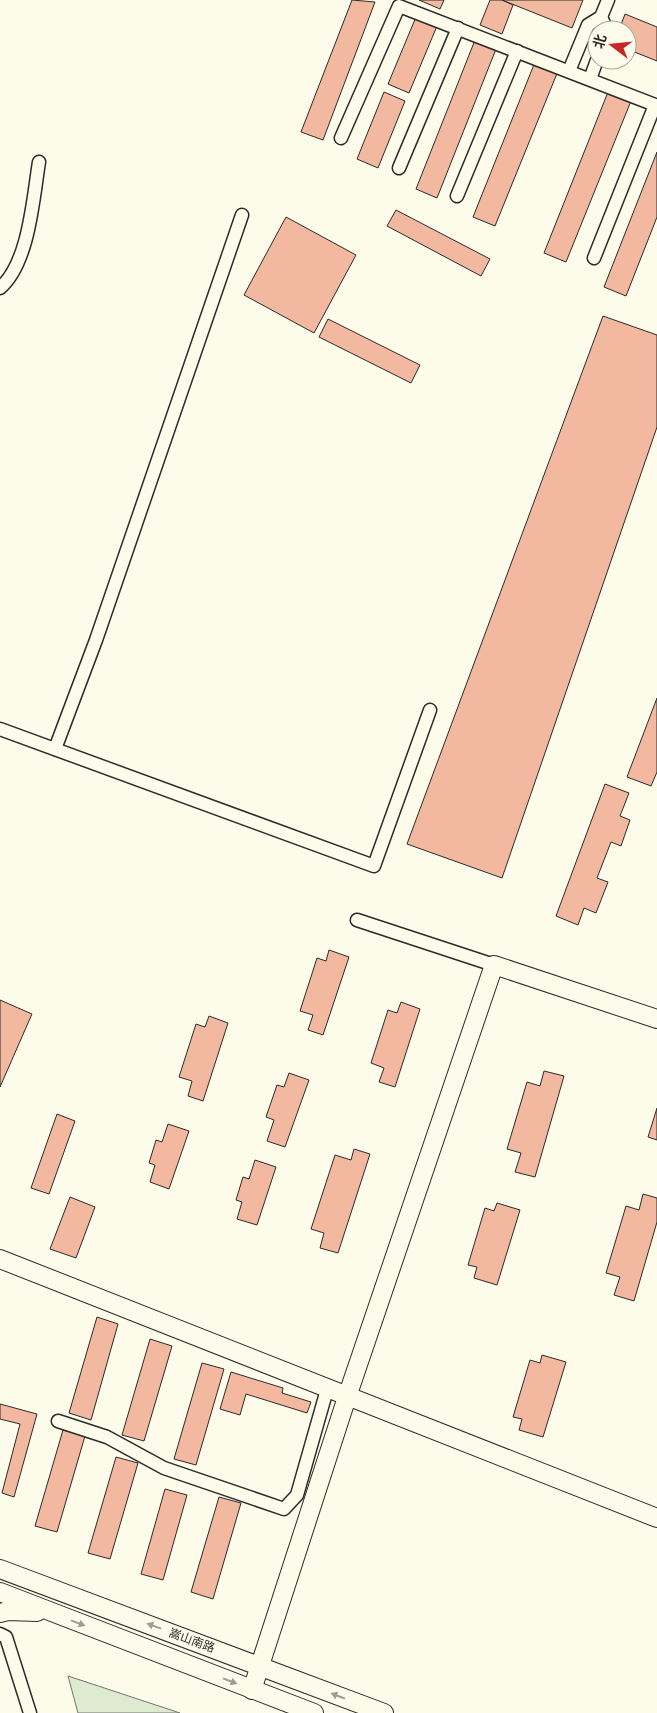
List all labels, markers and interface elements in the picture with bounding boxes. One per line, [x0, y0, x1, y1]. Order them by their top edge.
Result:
north arrow [587, 20, 637, 70]
text: 北 [589, 32, 610, 51]
one-way arrow [71, 1619, 86, 1627]
one-way arrow [146, 1622, 161, 1629]
street label: 嵩山南路 [167, 1625, 217, 1655]
one-way arrow [223, 1677, 238, 1685]
one-way arrow [331, 1691, 345, 1699]

